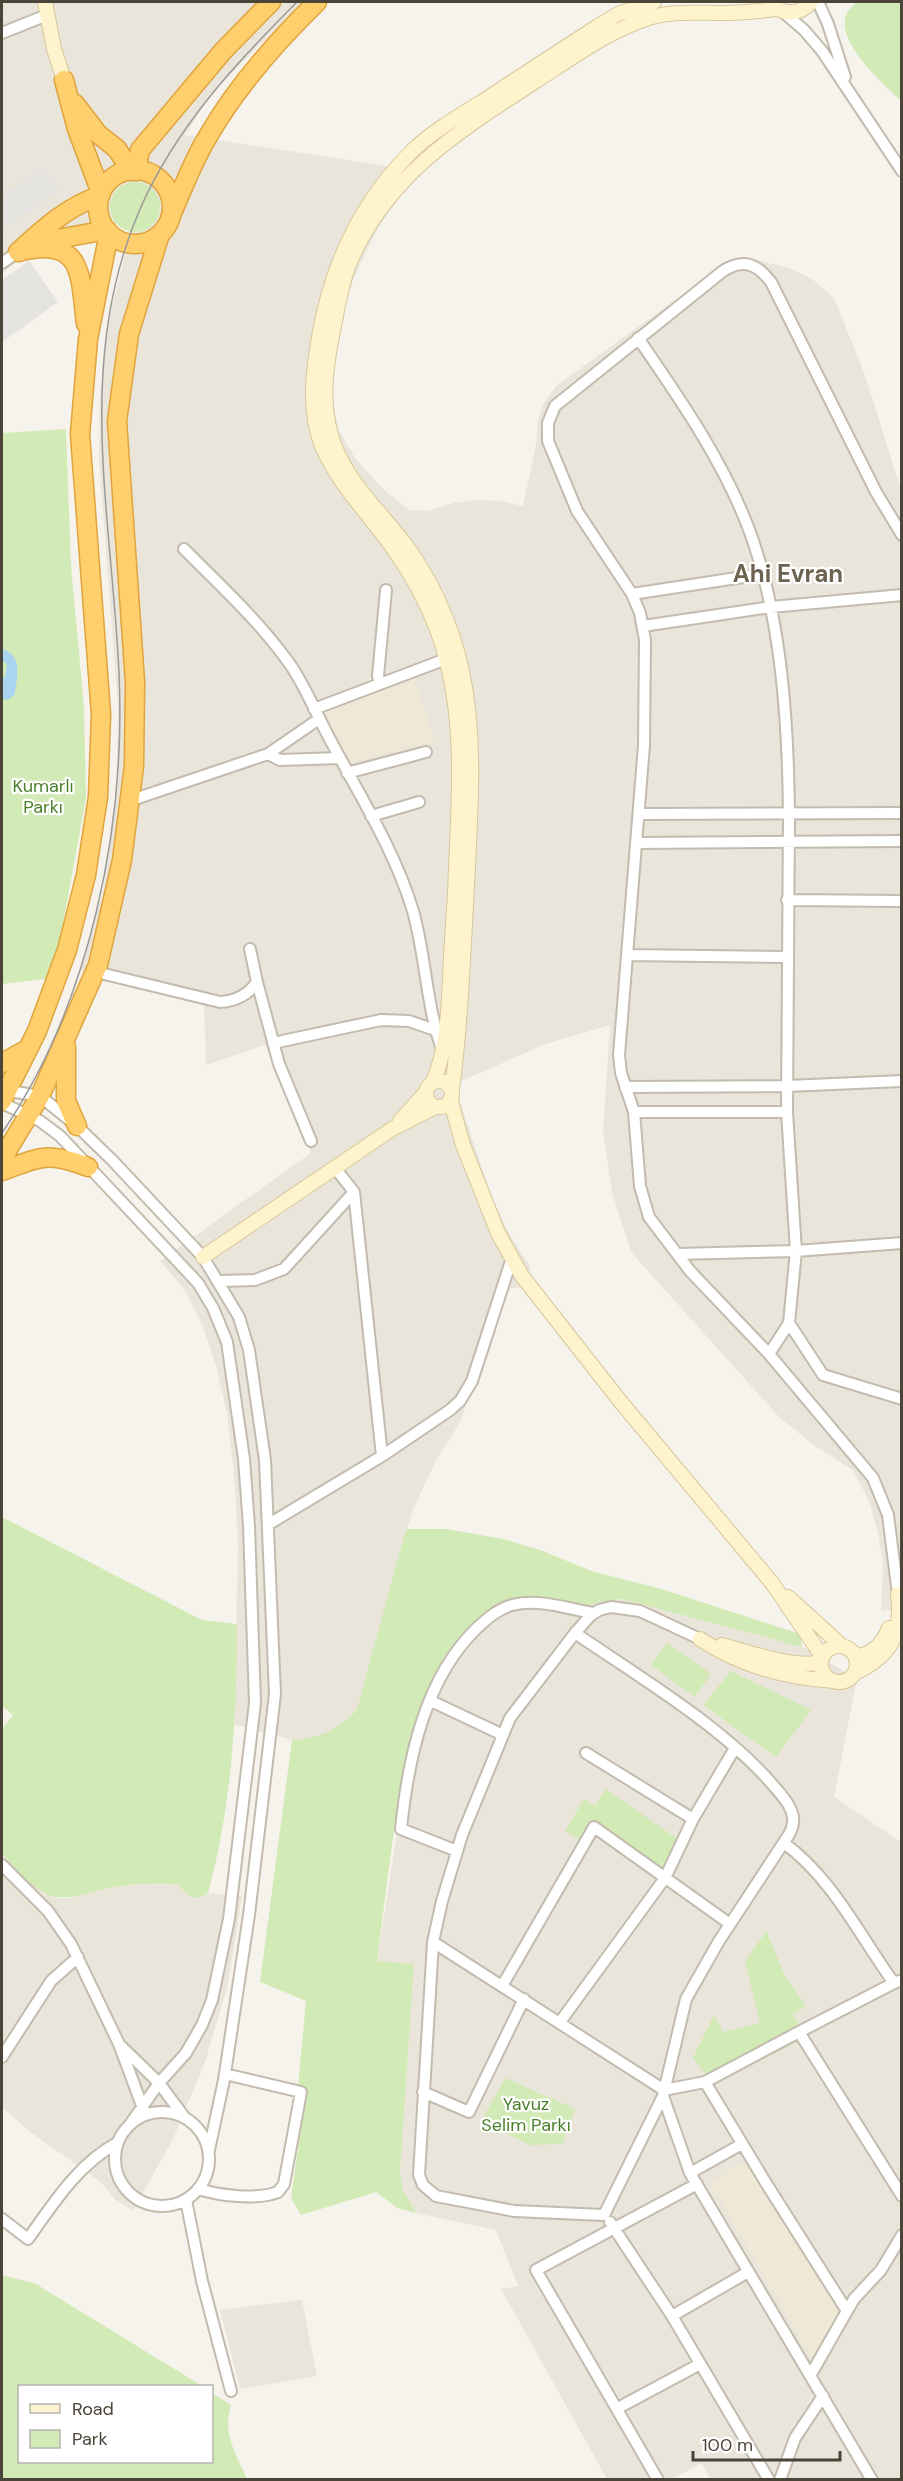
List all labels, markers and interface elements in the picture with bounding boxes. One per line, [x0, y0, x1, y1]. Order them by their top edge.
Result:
district label: Ahi Evran [733, 558, 843, 589]
park label: Kumarlı Parkı [12, 774, 74, 819]
park label: Yavuz Selim Parkı [481, 2092, 571, 2137]
legend [18, 2385, 213, 2463]
text: Road [72, 2397, 114, 2421]
scale bar [693, 2424, 840, 2462]
text: Park [72, 2427, 108, 2451]
text: 100 m [702, 2433, 753, 2457]

